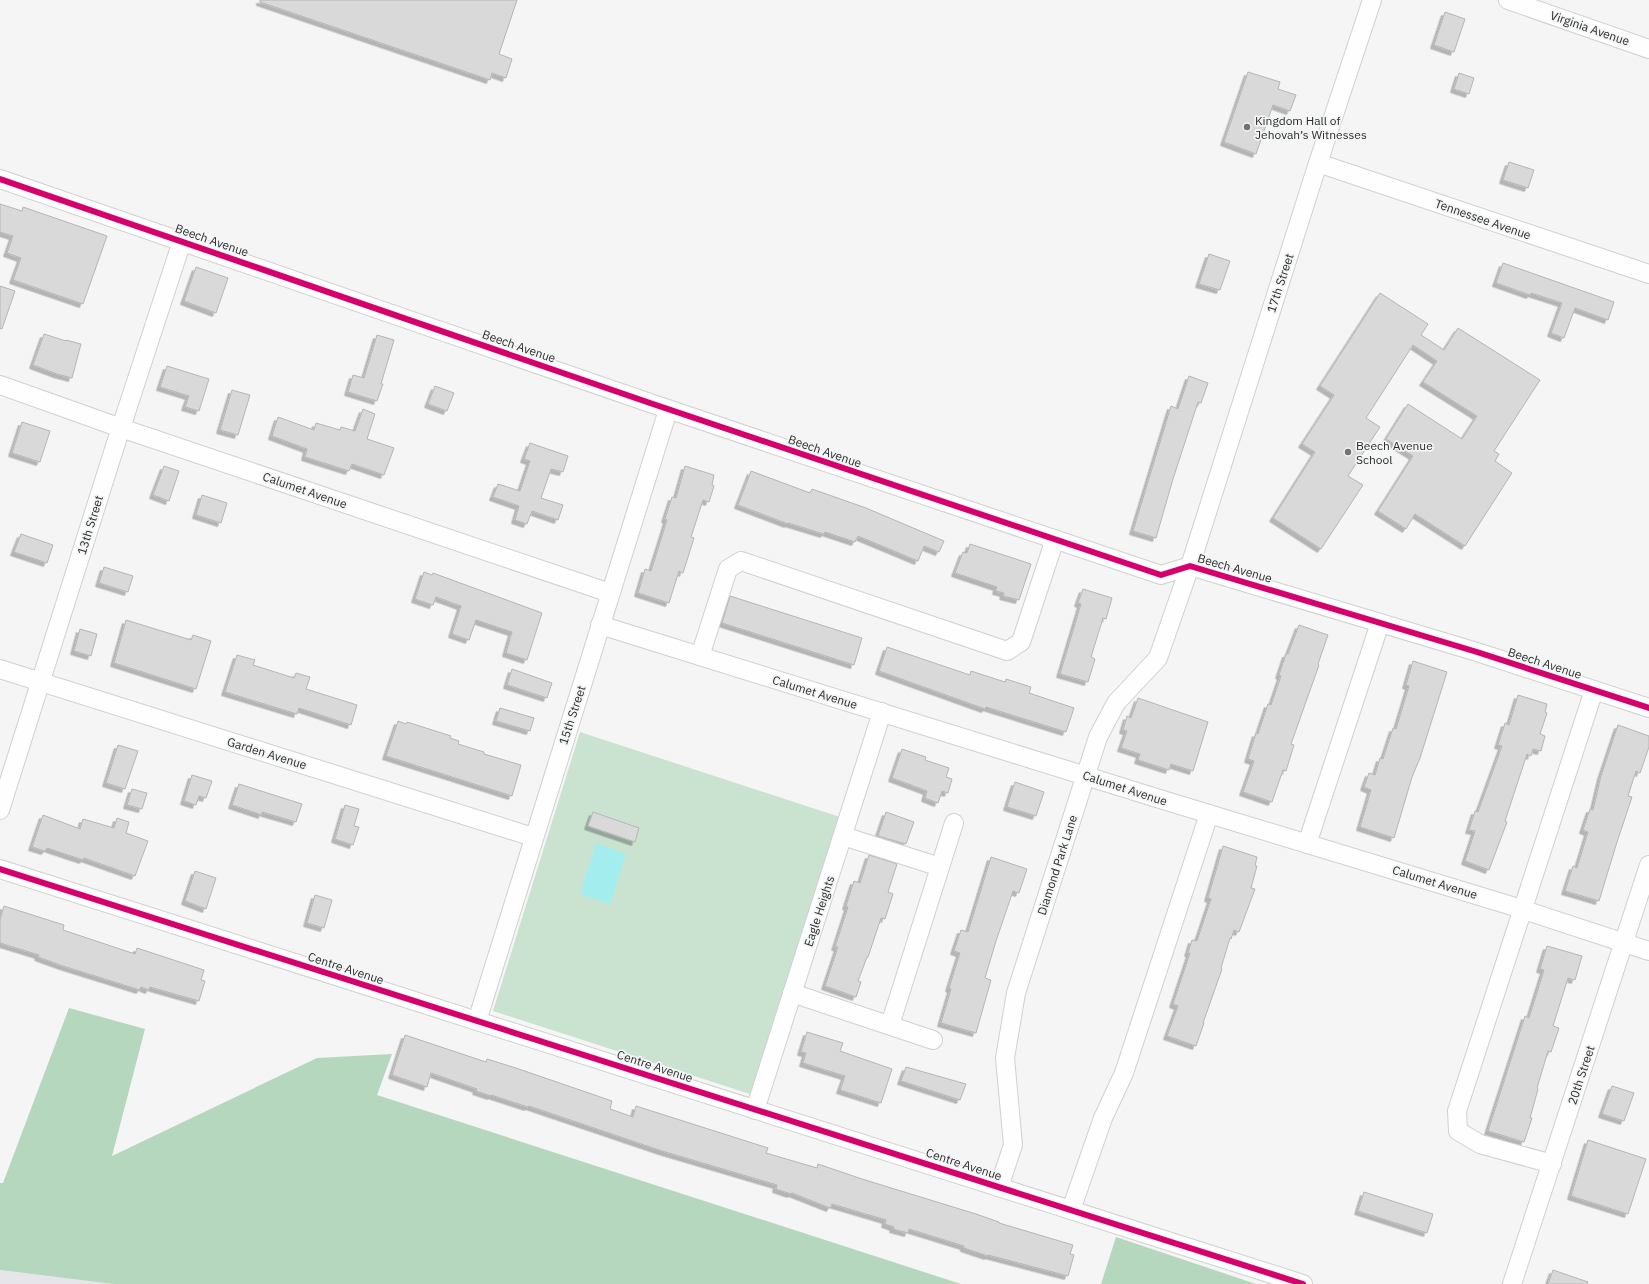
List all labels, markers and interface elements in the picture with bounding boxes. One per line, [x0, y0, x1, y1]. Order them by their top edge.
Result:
street label: Virginia Avenue [1548, 7, 1632, 49]
place label: Kingdom Hall of Jehovah’s Witnesses [1255, 113, 1367, 142]
marker: Kingdom Hall of Jehovah’s Witnesses [1242, 122, 1252, 132]
street label: Tennessee Avenue [1433, 196, 1533, 243]
street label: Beech Avenue [173, 220, 251, 260]
street label: 17th Street [1263, 252, 1297, 314]
street label: Beech Avenue [480, 326, 558, 366]
street label: Beech Avenue [786, 431, 864, 471]
place label: Beech Avenue School [1356, 438, 1433, 467]
marker: Beech Avenue School [1343, 447, 1353, 457]
street label: Calumet Avenue [261, 469, 349, 512]
street label: 13th Street [74, 494, 106, 556]
street label: Beech Avenue [1196, 550, 1274, 586]
street label: Beech Avenue [1506, 644, 1584, 682]
street label: Calumet Avenue [771, 672, 860, 712]
street label: 15th Street [555, 684, 589, 746]
street label: Garden Avenue [225, 734, 309, 772]
street label: Calumet Avenue [1081, 767, 1170, 809]
street label: Diamond Park Lane [1034, 813, 1080, 917]
street label: Calumet Avenue [1391, 862, 1480, 902]
street label: Eagle Heights [800, 873, 838, 948]
street label: Centre Avenue [306, 949, 386, 987]
street label: 20th Street [1564, 1044, 1598, 1106]
street label: Centre Avenue [615, 1047, 695, 1085]
street label: Centre Avenue [924, 1145, 1004, 1183]

